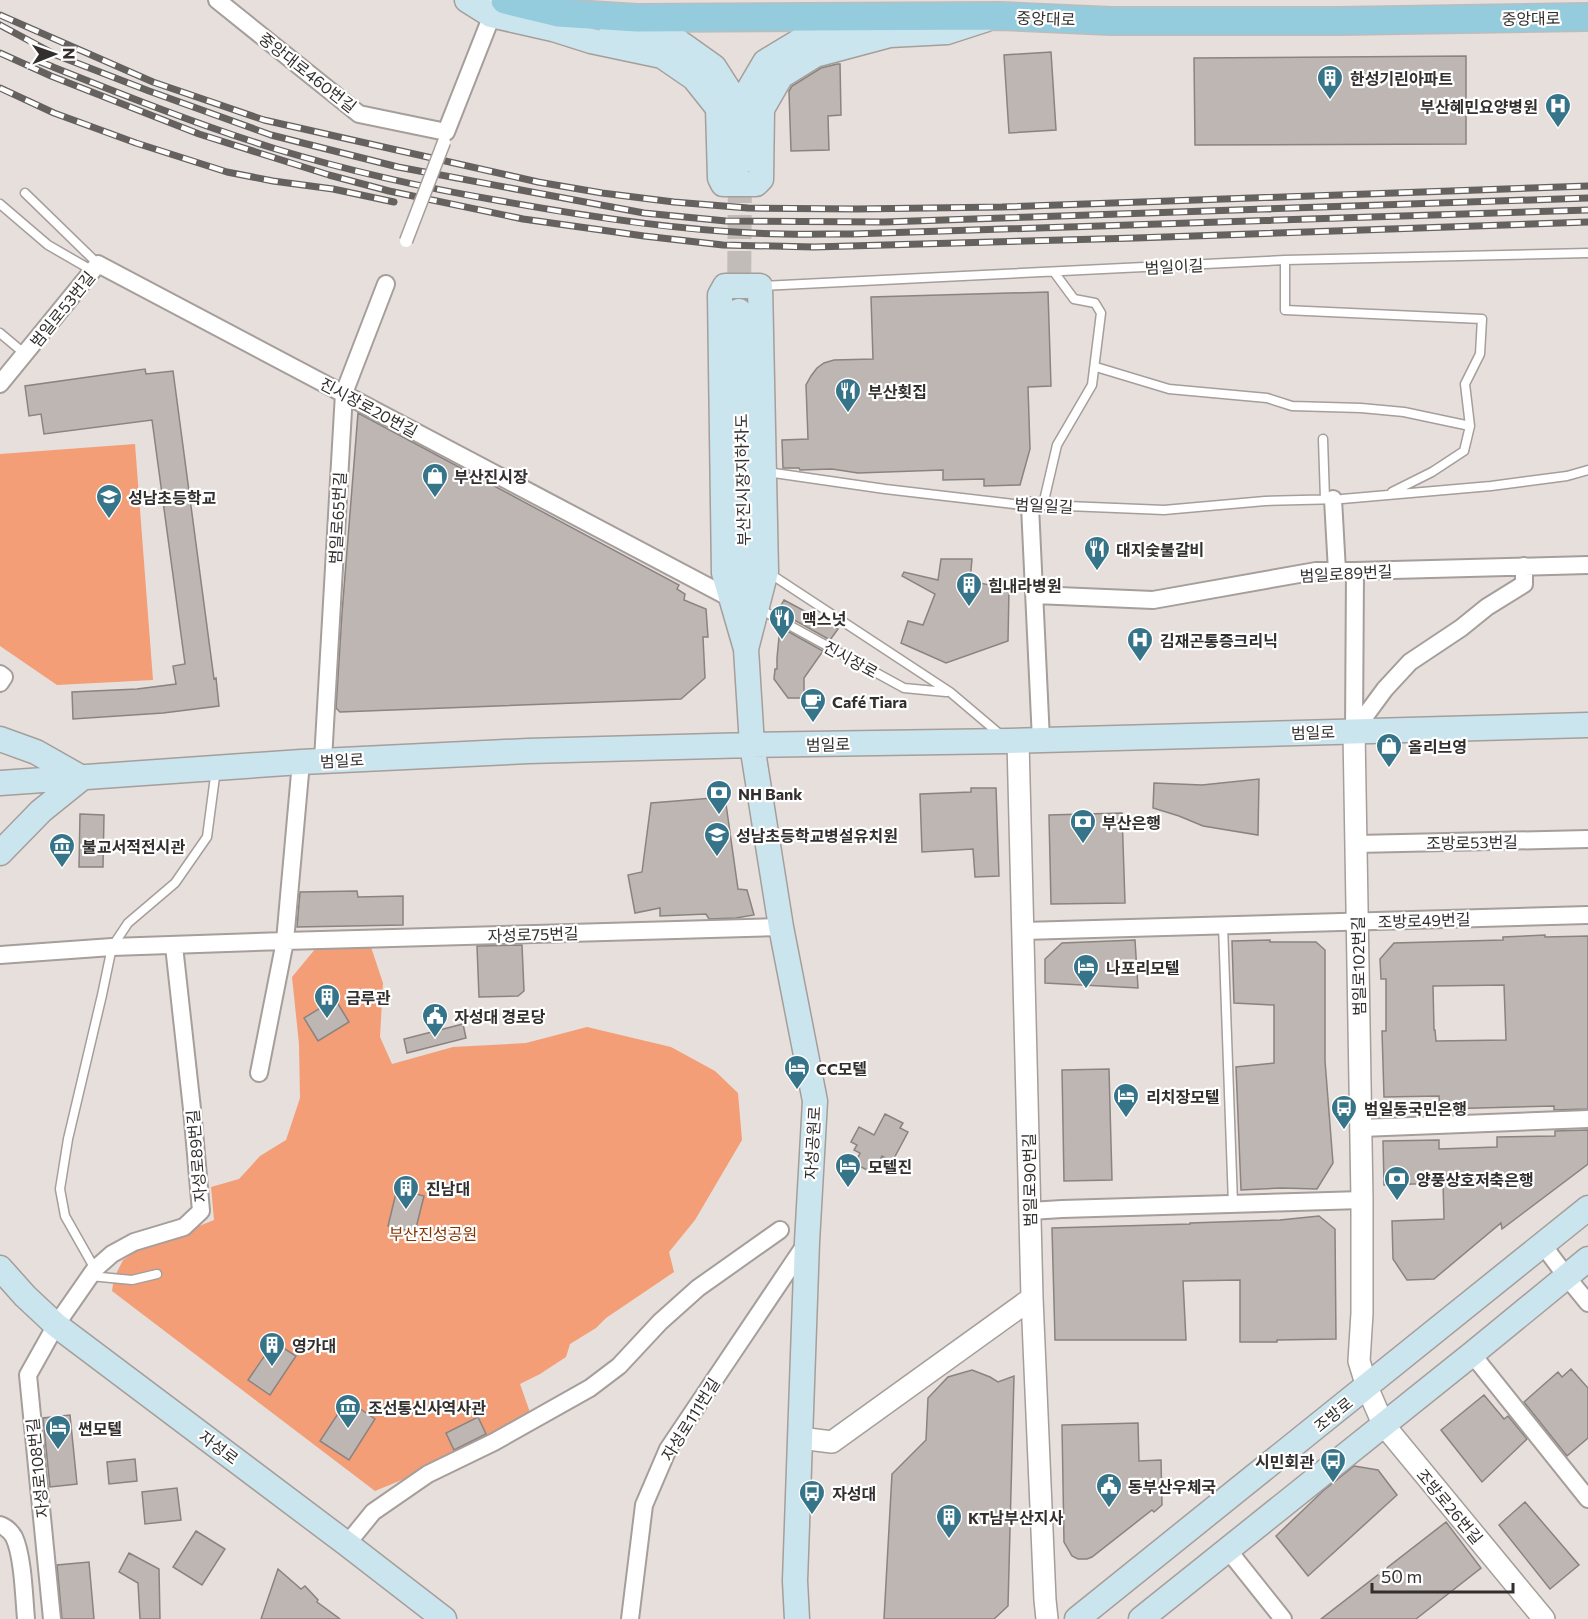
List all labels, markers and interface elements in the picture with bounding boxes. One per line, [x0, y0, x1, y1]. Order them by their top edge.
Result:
street label: 중앙대로 [1016, 7, 1076, 29]
street label: 중앙대로 [1501, 8, 1561, 28]
north arrow [24, 24, 84, 84]
street label: 중앙대로460번길 [256, 28, 360, 116]
text: N [60, 48, 79, 60]
building icon: 한성기린아파트 [1315, 63, 1345, 101]
place label: 한성기린아파트 [1350, 69, 1453, 88]
hospital icon: 부산혜민요양병원 [1543, 91, 1573, 129]
place label: 부산혜민요양병원 [1420, 97, 1538, 116]
street label: 범일이길 [1144, 255, 1204, 277]
street label: 범일로53번길 [26, 267, 98, 351]
street label: 진시장로20번길 [317, 373, 421, 441]
restaurant icon: 부산횟집 [833, 376, 863, 414]
place label: 부산횟집 [868, 382, 927, 401]
street label: 부산진시장지하차도 [731, 413, 753, 546]
shop icon: 부산진시장 [420, 461, 450, 499]
place label: 부산진시장 [454, 467, 528, 486]
street label: 범일로65번길 [325, 471, 349, 565]
school or university icon: 성남초등학교 [94, 482, 124, 520]
place label: 성남초등학교 [128, 488, 217, 507]
street label: 범일일길 [1014, 494, 1074, 516]
restaurant icon: 대지숯불갈비 [1082, 534, 1112, 572]
place label: 대지숯불갈비 [1116, 540, 1204, 559]
street label: 범일로89번길 [1299, 561, 1393, 585]
building icon: 힘내라병원 [954, 570, 984, 608]
place label: 힘내라병원 [988, 576, 1062, 595]
restaurant icon: 맥스넛 [767, 603, 797, 641]
place label: 맥스넛 [802, 609, 846, 628]
hospital icon: 김재곤통증크리닉 [1125, 625, 1155, 663]
place label: 김재곤통증크리닉 [1160, 631, 1278, 650]
street label: 진시장로 [821, 636, 882, 682]
cafe icon: Café Tiara [798, 686, 828, 724]
place label: Café Tiara [832, 692, 907, 711]
street label: 범일로 [1291, 722, 1336, 742]
shop icon: 올리브영 [1374, 731, 1404, 769]
street label: 범일로 [806, 734, 851, 754]
place label: 올리브영 [1408, 737, 1467, 756]
street label: 범일로 [319, 749, 365, 771]
bank icon: NH Bank [704, 778, 734, 816]
place label: NH Bank [738, 784, 803, 803]
bank icon: 부산은행 [1068, 807, 1098, 845]
place label: 부산은행 [1102, 813, 1161, 832]
school or university icon: 성남초등학교병설유치원 [702, 820, 732, 858]
place label: 성남초등학교병설유치원 [736, 826, 898, 845]
museum icon: 불교서적전시관 [47, 831, 77, 869]
street label: 조방로53번길 [1426, 832, 1518, 852]
place label: 불교서적전시관 [82, 837, 185, 856]
street label: 조방로49번길 [1377, 909, 1471, 931]
street label: 범일로102번길 [1348, 916, 1368, 1016]
street label: 자성로75번길 [487, 923, 579, 945]
hotel icon: 나포리모텔 [1071, 952, 1101, 990]
place label: 나포리모텔 [1106, 958, 1180, 977]
building icon: 금루관 [312, 982, 342, 1020]
place label: 금루관 [346, 988, 390, 1007]
public building icon: 자성대 경로당 [420, 1001, 450, 1039]
place label: 자성대 경로당 [454, 1007, 546, 1026]
hotel icon: CC모텔 [782, 1053, 812, 1091]
place label: CC모텔 [816, 1059, 867, 1078]
hotel icon: 리치장모텔 [1111, 1081, 1141, 1119]
place label: 리치장모텔 [1146, 1087, 1220, 1106]
bus stop icon: 범일동국민은행 [1329, 1093, 1359, 1131]
place label: 범일동국민은행 [1364, 1099, 1467, 1118]
street label: 자성공원로 [801, 1105, 823, 1180]
street label: 자성로89번길 [182, 1109, 210, 1203]
street label: 범일로90번길 [1019, 1133, 1039, 1227]
hotel icon: 모텔진 [833, 1151, 863, 1189]
place label: 모텔진 [868, 1157, 912, 1176]
bank icon: 양풍상호저축은행 [1382, 1164, 1412, 1202]
place label: 양풍상호저축은행 [1416, 1170, 1534, 1189]
building icon: 진남대 [391, 1173, 421, 1211]
place label: 진남대 [426, 1179, 470, 1198]
park label: 부산진성공원 [389, 1224, 477, 1243]
building icon: 영가대 [257, 1330, 287, 1368]
place label: 영가대 [292, 1336, 336, 1355]
street label: 자성로111번길 [657, 1374, 723, 1464]
museum icon: 조선통신사역사관 [333, 1392, 363, 1430]
street label: 조방로 [1310, 1393, 1356, 1435]
place label: 조선통신사역사관 [368, 1398, 486, 1417]
hotel icon: 썬모텔 [43, 1413, 73, 1451]
street label: 자성로108번길 [22, 1417, 52, 1519]
place label: 썬모텔 [78, 1419, 122, 1438]
street label: 자성로 [196, 1426, 243, 1468]
bus stop icon: 시민회관 [1318, 1446, 1348, 1484]
place label: 시민회관 [1255, 1452, 1314, 1471]
street label: 조방로26번길 [1413, 1465, 1487, 1547]
public building icon: 동부산우체국 [1094, 1471, 1124, 1509]
place label: 동부산우체국 [1128, 1477, 1216, 1496]
bus stop icon: 자성대 [797, 1478, 827, 1516]
place label: 자성대 [832, 1484, 876, 1503]
building icon: KT남부산지사 [934, 1502, 964, 1540]
place label: KT남부산지사 [968, 1508, 1063, 1527]
scale bar [1372, 1556, 1513, 1594]
text: 50 m [1381, 1565, 1422, 1587]

